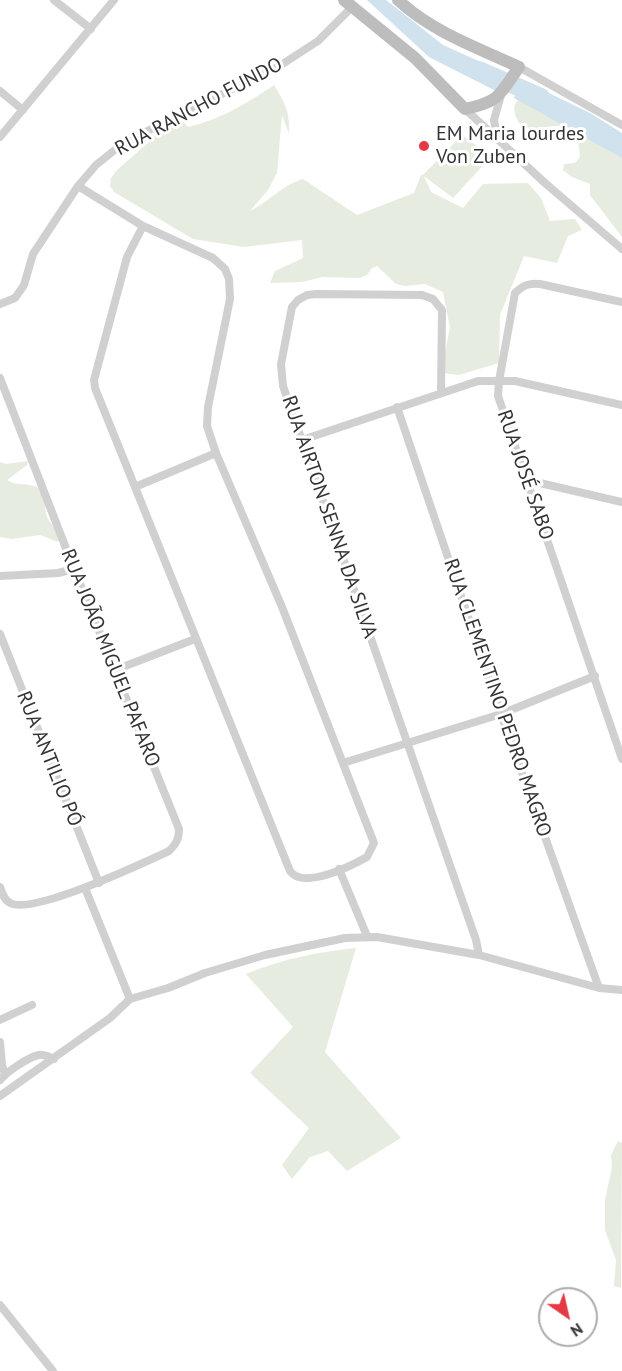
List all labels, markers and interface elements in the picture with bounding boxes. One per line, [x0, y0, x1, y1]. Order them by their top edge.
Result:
street label: RUA RANCHO FUNDO [111, 53, 287, 161]
place label: EM Maria lourdes Von Zuben [436, 122, 585, 169]
marker: EM Maria lourdes Von Zuben [417, 139, 431, 153]
street label: RUA AIRTON SENNA DA SILVA [276, 393, 382, 641]
street label: RUA JOSÉ SABO [492, 407, 558, 543]
street label: RUA JOÃO MIGUEL PAFARO [55, 546, 165, 770]
street label: RUA CLEMENTINO PEDRO MAGRO [438, 556, 556, 840]
street label: RUA ANTILIO PÓ [11, 688, 87, 830]
north arrow [538, 1287, 598, 1347]
text: N [567, 1319, 587, 1341]

